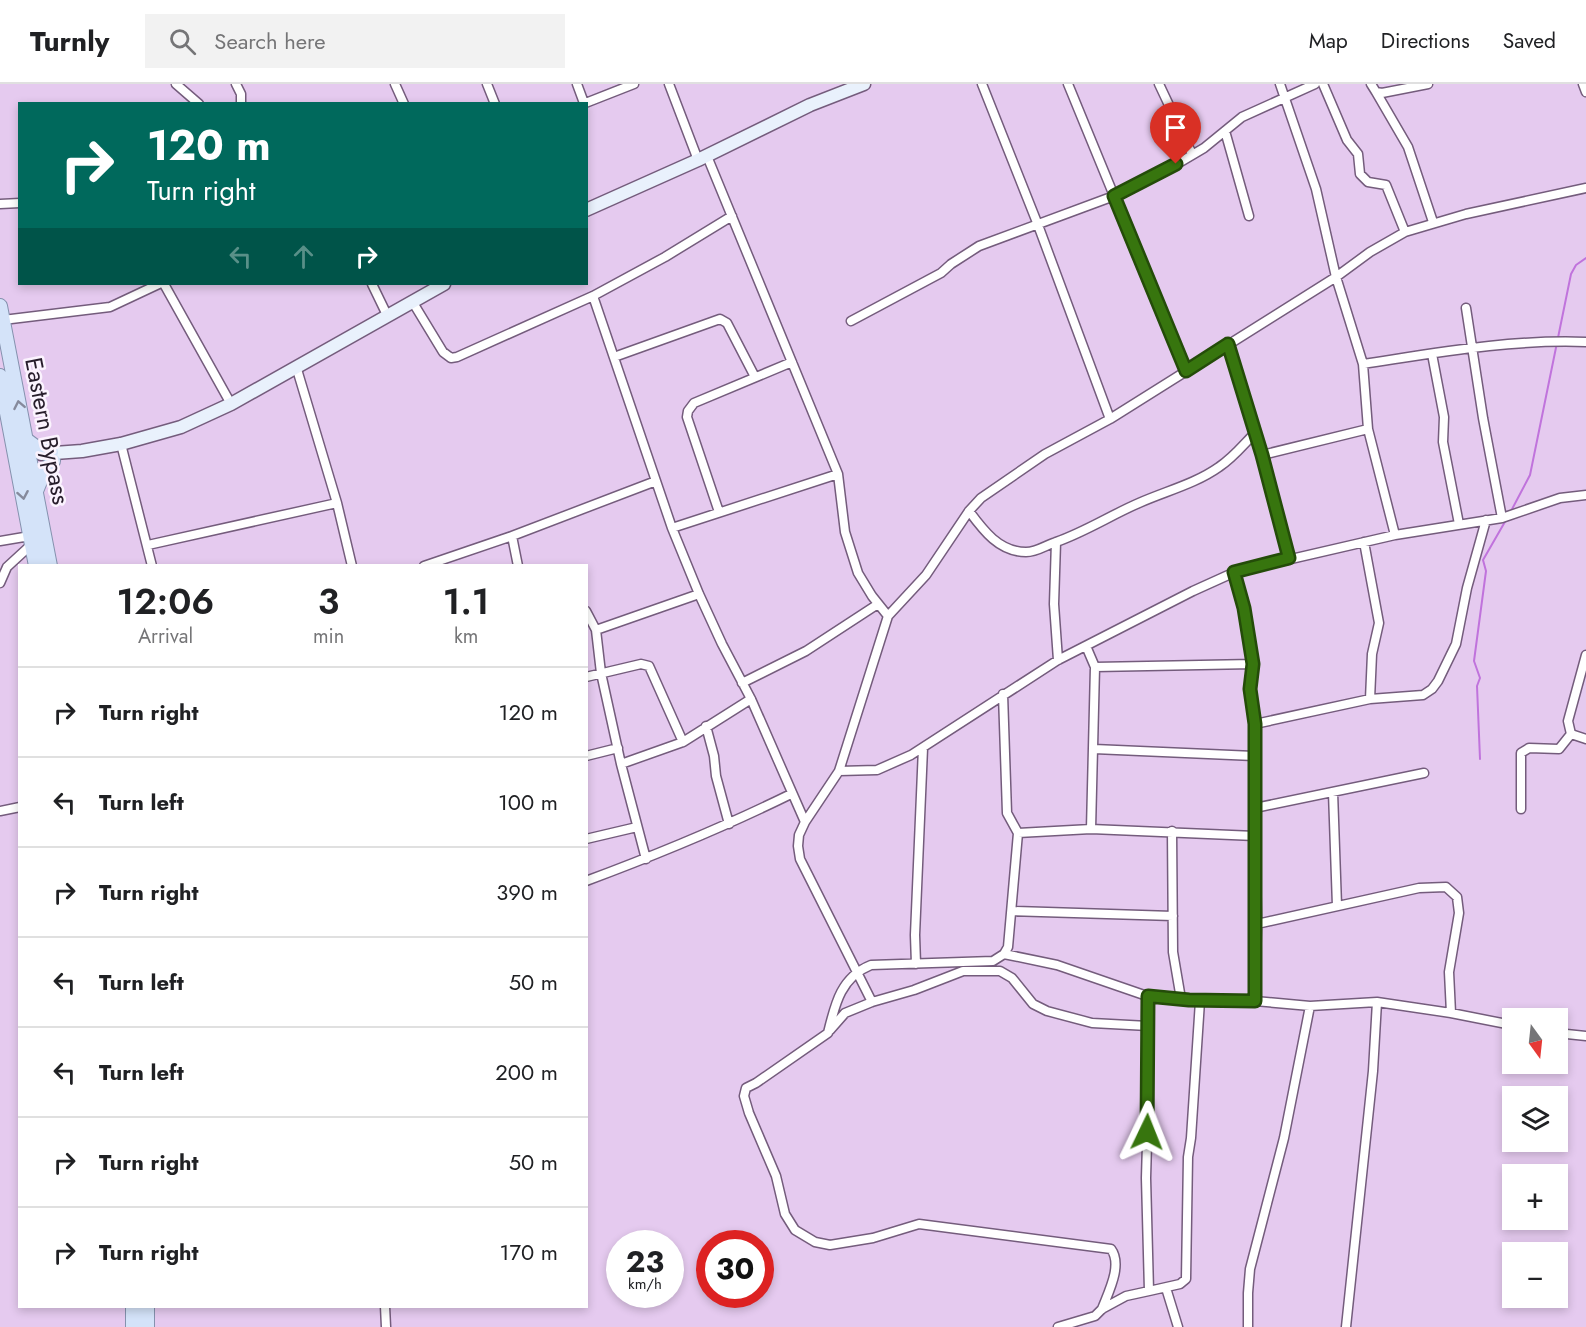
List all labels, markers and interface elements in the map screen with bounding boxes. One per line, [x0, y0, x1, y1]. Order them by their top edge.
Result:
search box [145, 14, 565, 68]
text: Turnly [30, 21, 109, 62]
icon: search [166, 25, 199, 58]
text: Search here [214, 25, 326, 57]
text: Map [1309, 26, 1348, 56]
text: Directions [1381, 26, 1470, 56]
text: Saved [1503, 26, 1556, 56]
pin [1150, 102, 1201, 164]
icon: arrive [1159, 111, 1192, 144]
text: 120 m [147, 115, 271, 176]
icon: right [48, 126, 126, 204]
text: Turn right [147, 171, 255, 210]
icon: left [224, 240, 257, 273]
icon: ahead [287, 240, 320, 273]
icon: right [350, 240, 383, 273]
street label: Eastern Bypass [16, 354, 79, 507]
one-way arrow [13, 400, 26, 410]
one-way arrow [16, 490, 29, 500]
text: 12:06 [117, 575, 214, 627]
text: 3 [318, 575, 339, 627]
text: 1.1 [443, 575, 489, 627]
text: Arrival [138, 622, 193, 651]
text: min [313, 622, 344, 651]
text: km [454, 622, 478, 651]
icon: right [48, 696, 81, 729]
text: Turn right [99, 696, 199, 728]
text: 120 m [499, 696, 558, 728]
icon: left [48, 786, 81, 819]
text: Turn left [99, 786, 184, 818]
text: 100 m [498, 786, 558, 818]
icon: right [48, 876, 81, 909]
text: Turn right [99, 876, 199, 908]
text: 390 m [496, 876, 558, 908]
icon: left [48, 966, 81, 999]
text: Turn left [99, 966, 184, 998]
text: 50 m [509, 966, 558, 998]
north arrow [1502, 1008, 1568, 1074]
map controls [1502, 1008, 1568, 1308]
icon: left [48, 1056, 81, 1089]
text: Turn left [99, 1056, 184, 1088]
text: 200 m [495, 1056, 558, 1088]
button: layers [1502, 1086, 1568, 1152]
position arrow [1115, 1100, 1179, 1164]
icon: right [48, 1146, 81, 1179]
text: Turn right [99, 1146, 199, 1178]
text: 50 m [509, 1146, 558, 1178]
button: + [1502, 1164, 1568, 1230]
speed limit sign: 30 [696, 1230, 774, 1308]
icon: right [48, 1236, 81, 1269]
text: Turn right [99, 1236, 199, 1268]
text: 170 m [500, 1236, 558, 1268]
text: 23 [626, 1240, 664, 1283]
button: − [1502, 1242, 1568, 1308]
text: km/h [628, 1273, 662, 1295]

